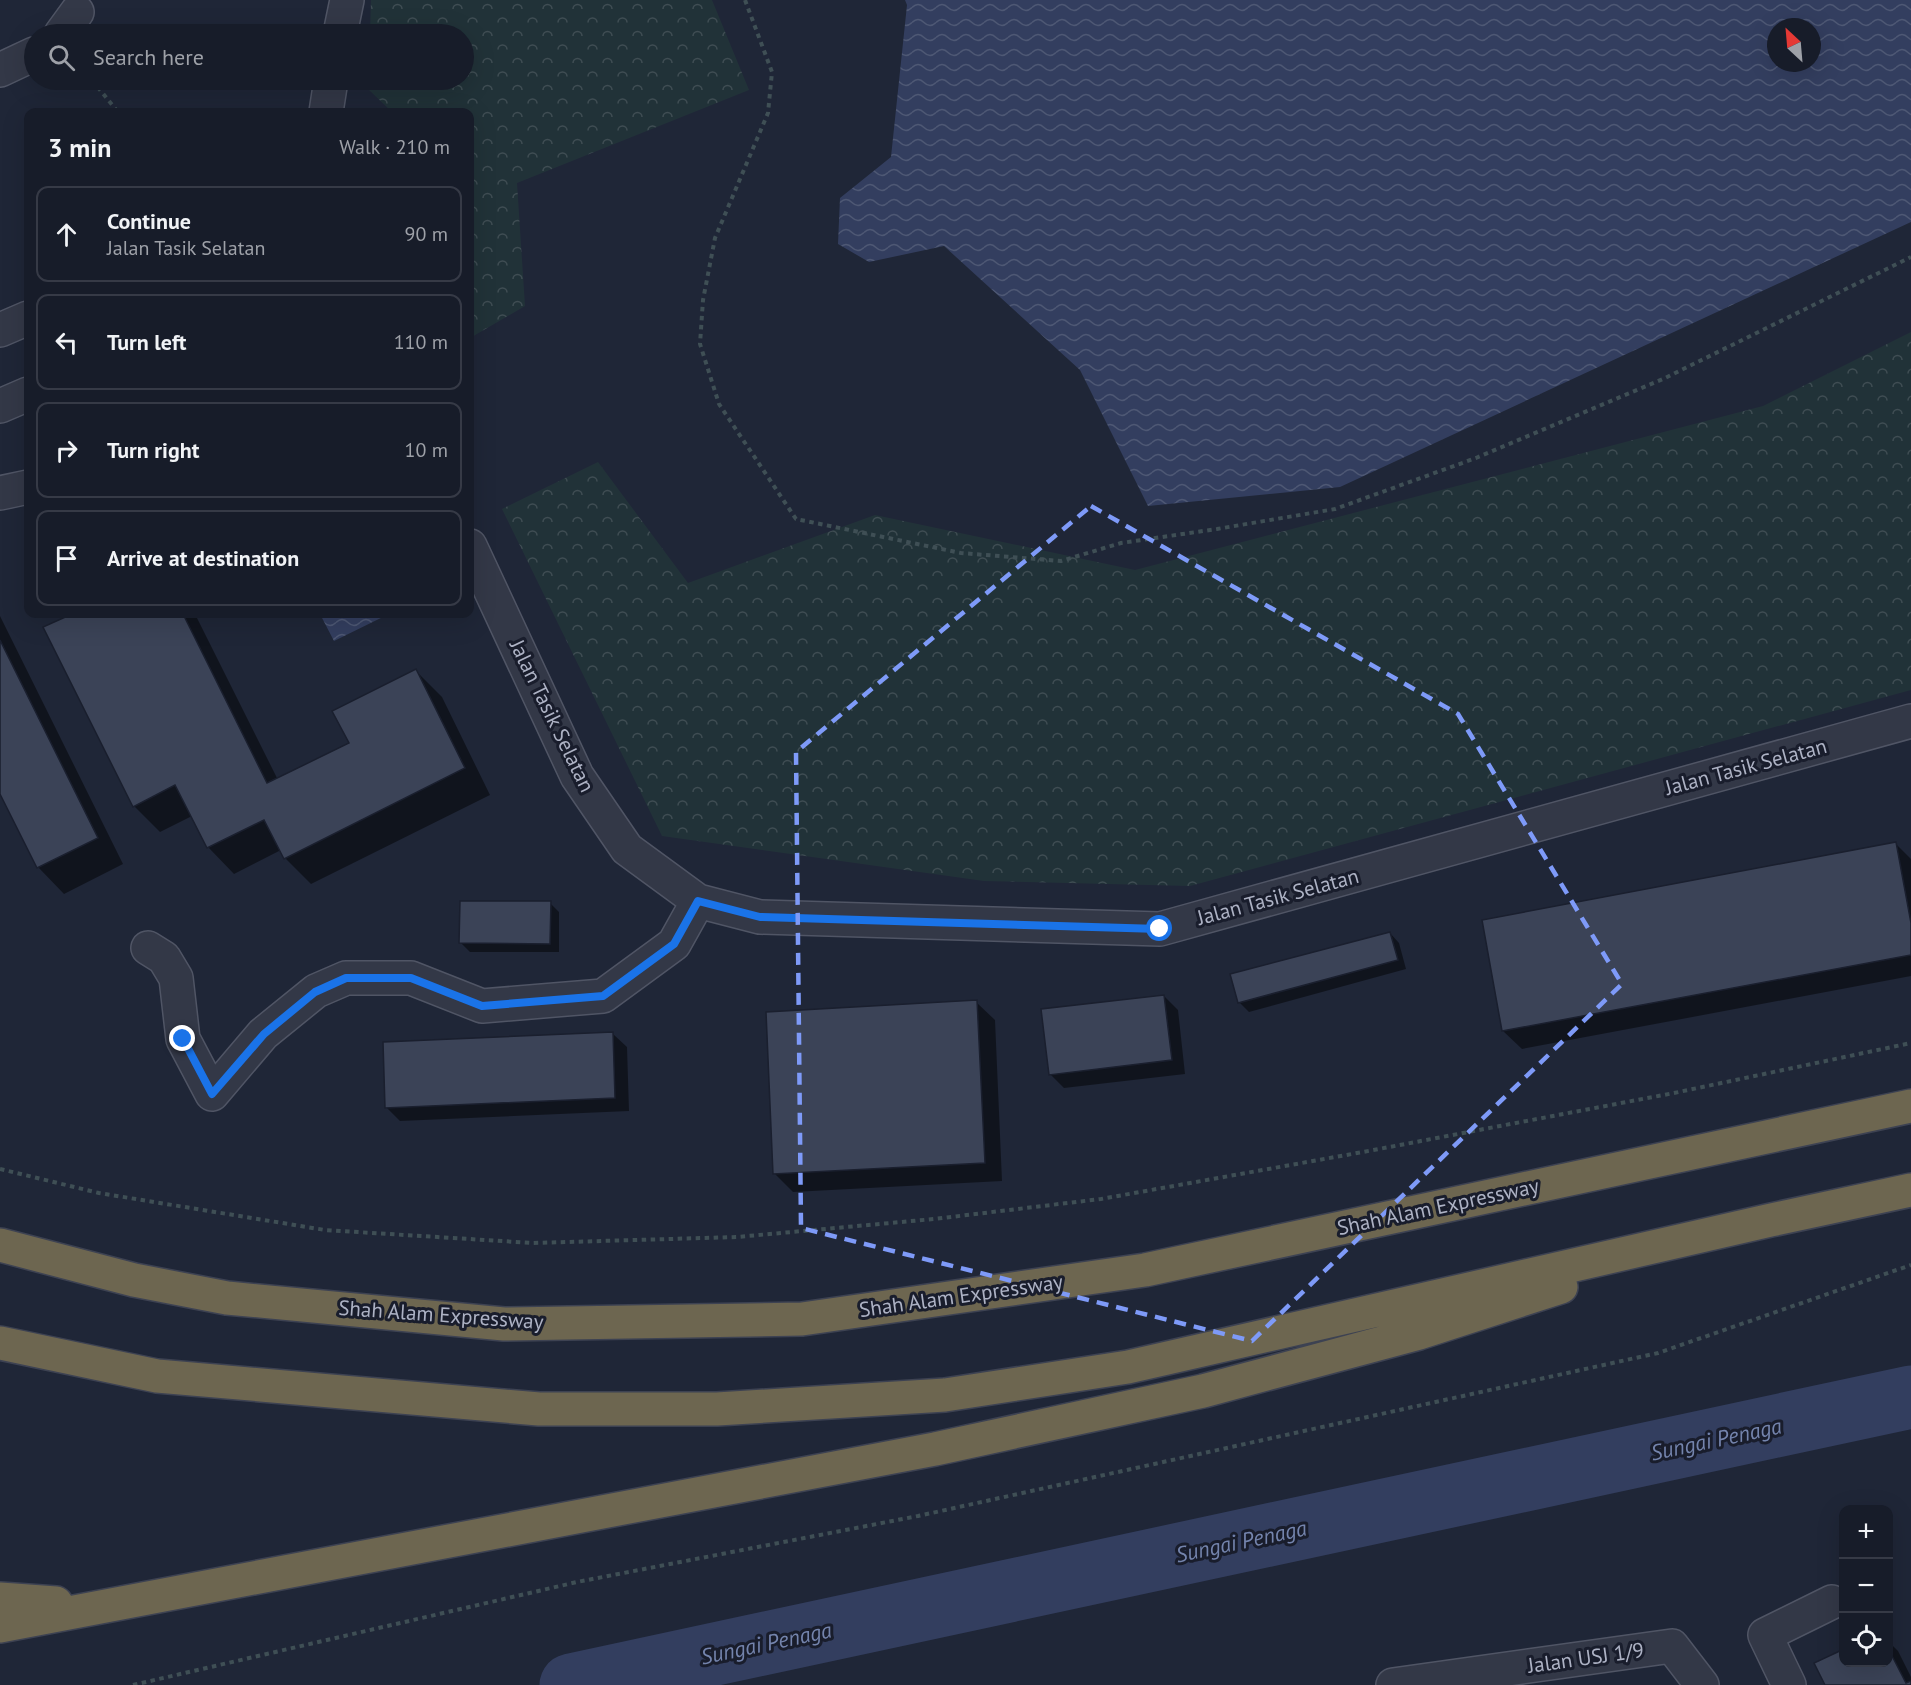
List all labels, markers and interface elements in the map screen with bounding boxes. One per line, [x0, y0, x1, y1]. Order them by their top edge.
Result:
north arrow [1767, 18, 1821, 72]
search box [24, 24, 474, 90]
icon: search [45, 41, 78, 74]
text: Search here [93, 43, 204, 71]
text: 3 min [48, 131, 111, 164]
text: Walk · 210 m [339, 134, 450, 160]
text: Continue [107, 207, 191, 235]
icon: ahead [50, 218, 83, 251]
text: 90 m [405, 221, 448, 247]
text: Jalan Tasik Selatan [107, 235, 265, 261]
icon: left [50, 326, 83, 359]
text: Turn left [107, 328, 187, 356]
text: 110 m [394, 329, 448, 355]
icon: right [50, 434, 83, 467]
text: Turn right [107, 436, 199, 464]
text: 10 m [405, 437, 448, 463]
icon: arrive [50, 542, 83, 575]
text: Arrive at destination [107, 544, 299, 572]
street label: Jalan Tasik Selatan [503, 634, 601, 796]
street label: Jalan Tasik Selatan [1661, 732, 1830, 801]
street label: Jalan Tasik Selatan [1193, 862, 1362, 931]
route start [1146, 915, 1172, 941]
route end [169, 1025, 195, 1051]
street label: Shah Alam Expressway [1335, 1172, 1541, 1241]
street label: Shah Alam Expressway [857, 1268, 1065, 1323]
street label: Shah Alam Expressway [338, 1294, 545, 1335]
water label: Sungai Penaga [1648, 1411, 1784, 1467]
map controls [1839, 1505, 1893, 1667]
button: + [1839, 1505, 1893, 1559]
water label: Sungai Penaga [1173, 1513, 1309, 1569]
button: − [1839, 1559, 1893, 1613]
button: locate [1839, 1613, 1893, 1667]
water label: Sungai Penaga [698, 1615, 834, 1671]
street label: Jalan USJ 1/9 [1525, 1636, 1646, 1679]

